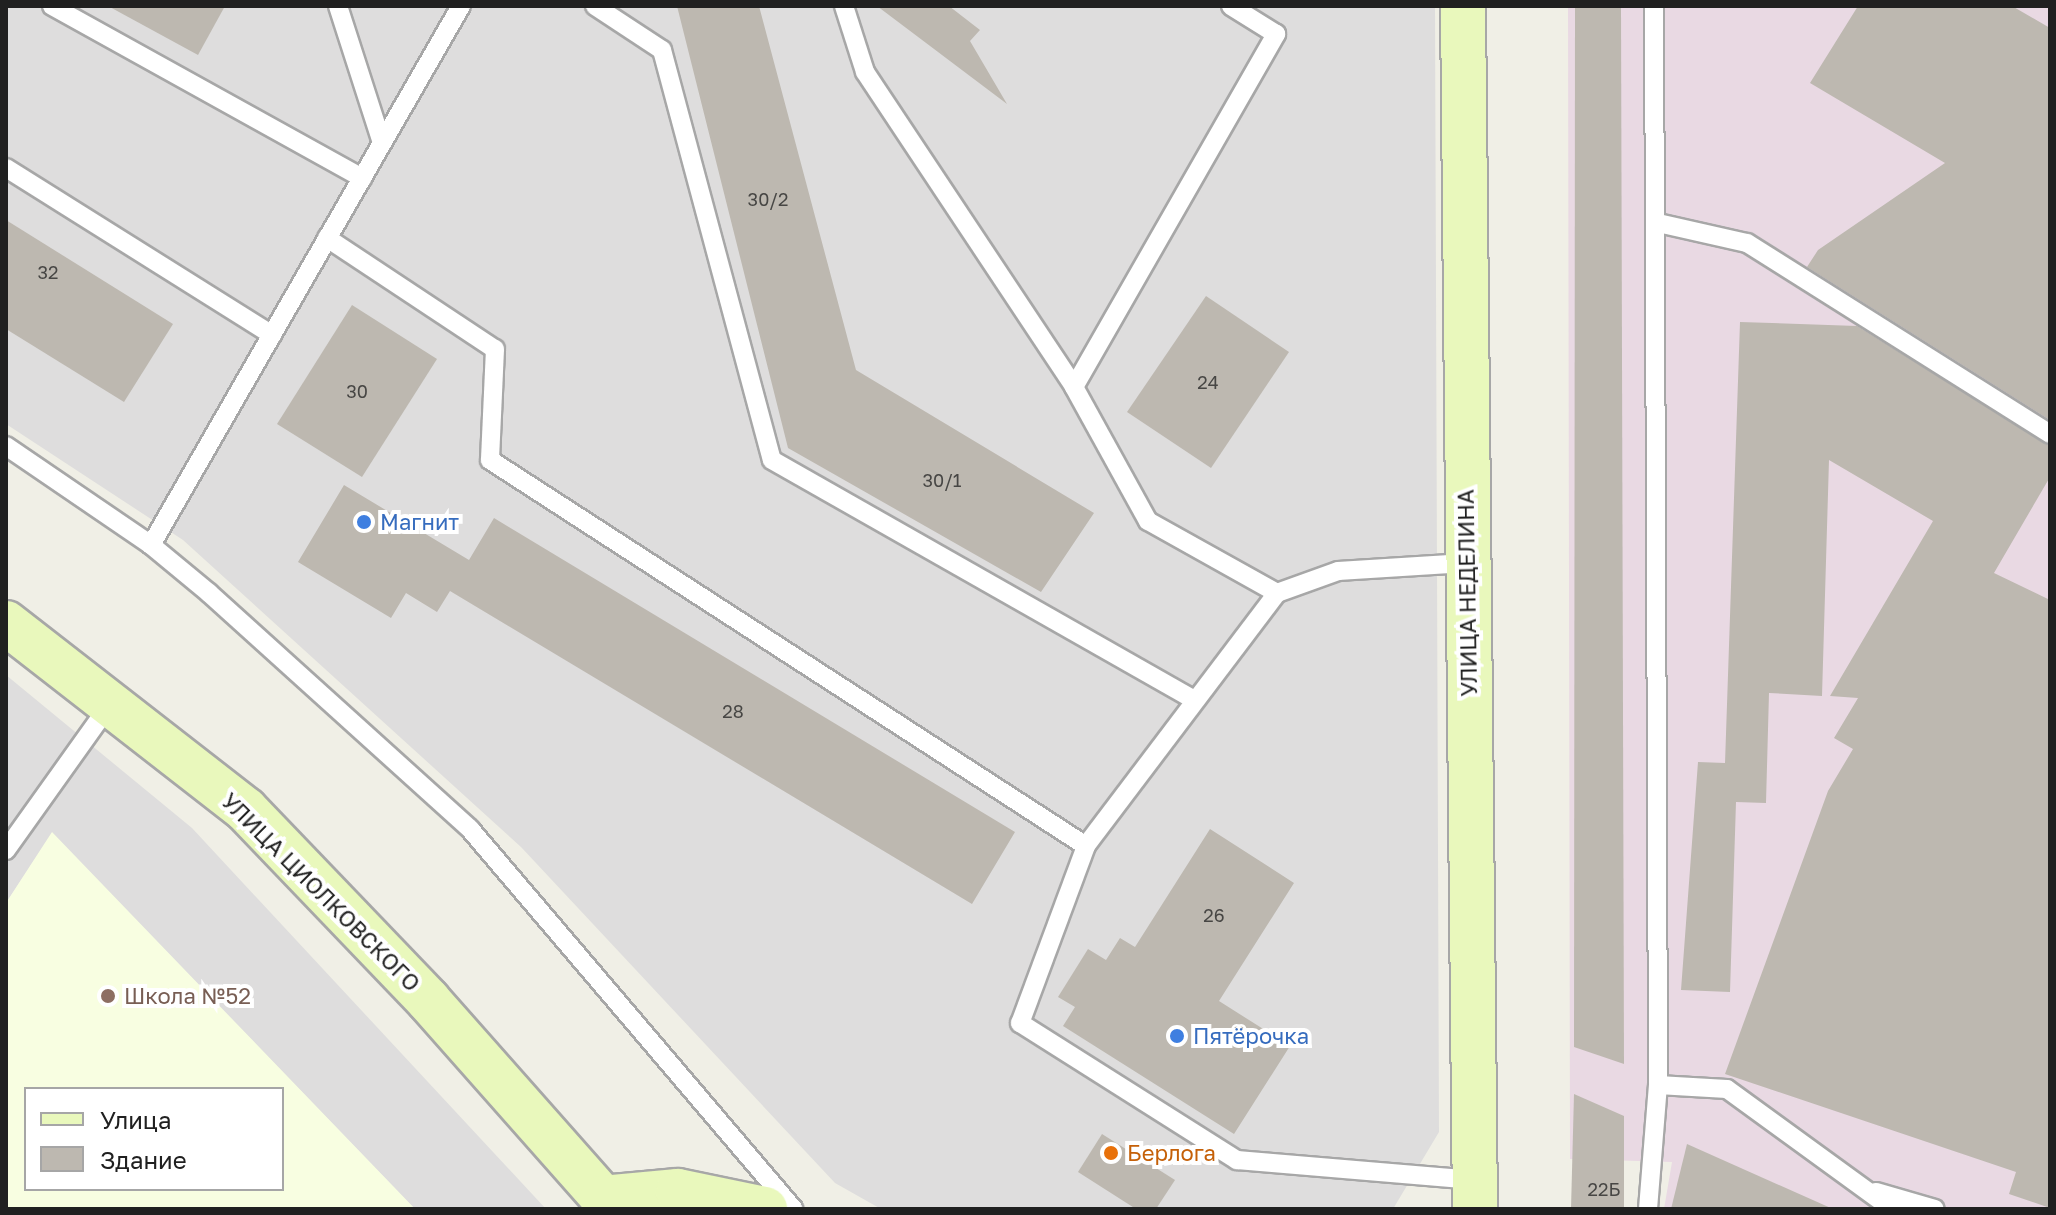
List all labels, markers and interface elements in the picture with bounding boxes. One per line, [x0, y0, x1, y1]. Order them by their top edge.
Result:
house number: 30/2 [748, 188, 788, 210]
house number: 32 [38, 261, 58, 283]
house number: 24 [1197, 371, 1219, 393]
house number: 30 [346, 380, 368, 402]
house number: 30/1 [922, 469, 962, 491]
street label: УЛИЦА НЕДЕЛИНА [1452, 489, 1482, 697]
place label: Магнит [380, 509, 459, 535]
marker: Магнит [355, 513, 373, 531]
house number: 28 [722, 700, 744, 722]
street label: УЛИЦА ЦИОЛКОВСКОГО [216, 787, 426, 997]
house number: 26 [1203, 904, 1225, 926]
place label: Школа №52 [124, 983, 251, 1009]
marker: Школа №52 [99, 987, 117, 1005]
place label: Пятёрочка [1193, 1023, 1309, 1049]
marker: Пятёрочка [1168, 1027, 1186, 1045]
legend [24, 1087, 284, 1191]
text: Улица [100, 1105, 172, 1134]
place label: Берлога [1127, 1140, 1216, 1166]
marker: Берлога [1102, 1144, 1120, 1162]
text: Здание [100, 1145, 187, 1174]
house number: 22Б [1588, 1178, 1620, 1200]

